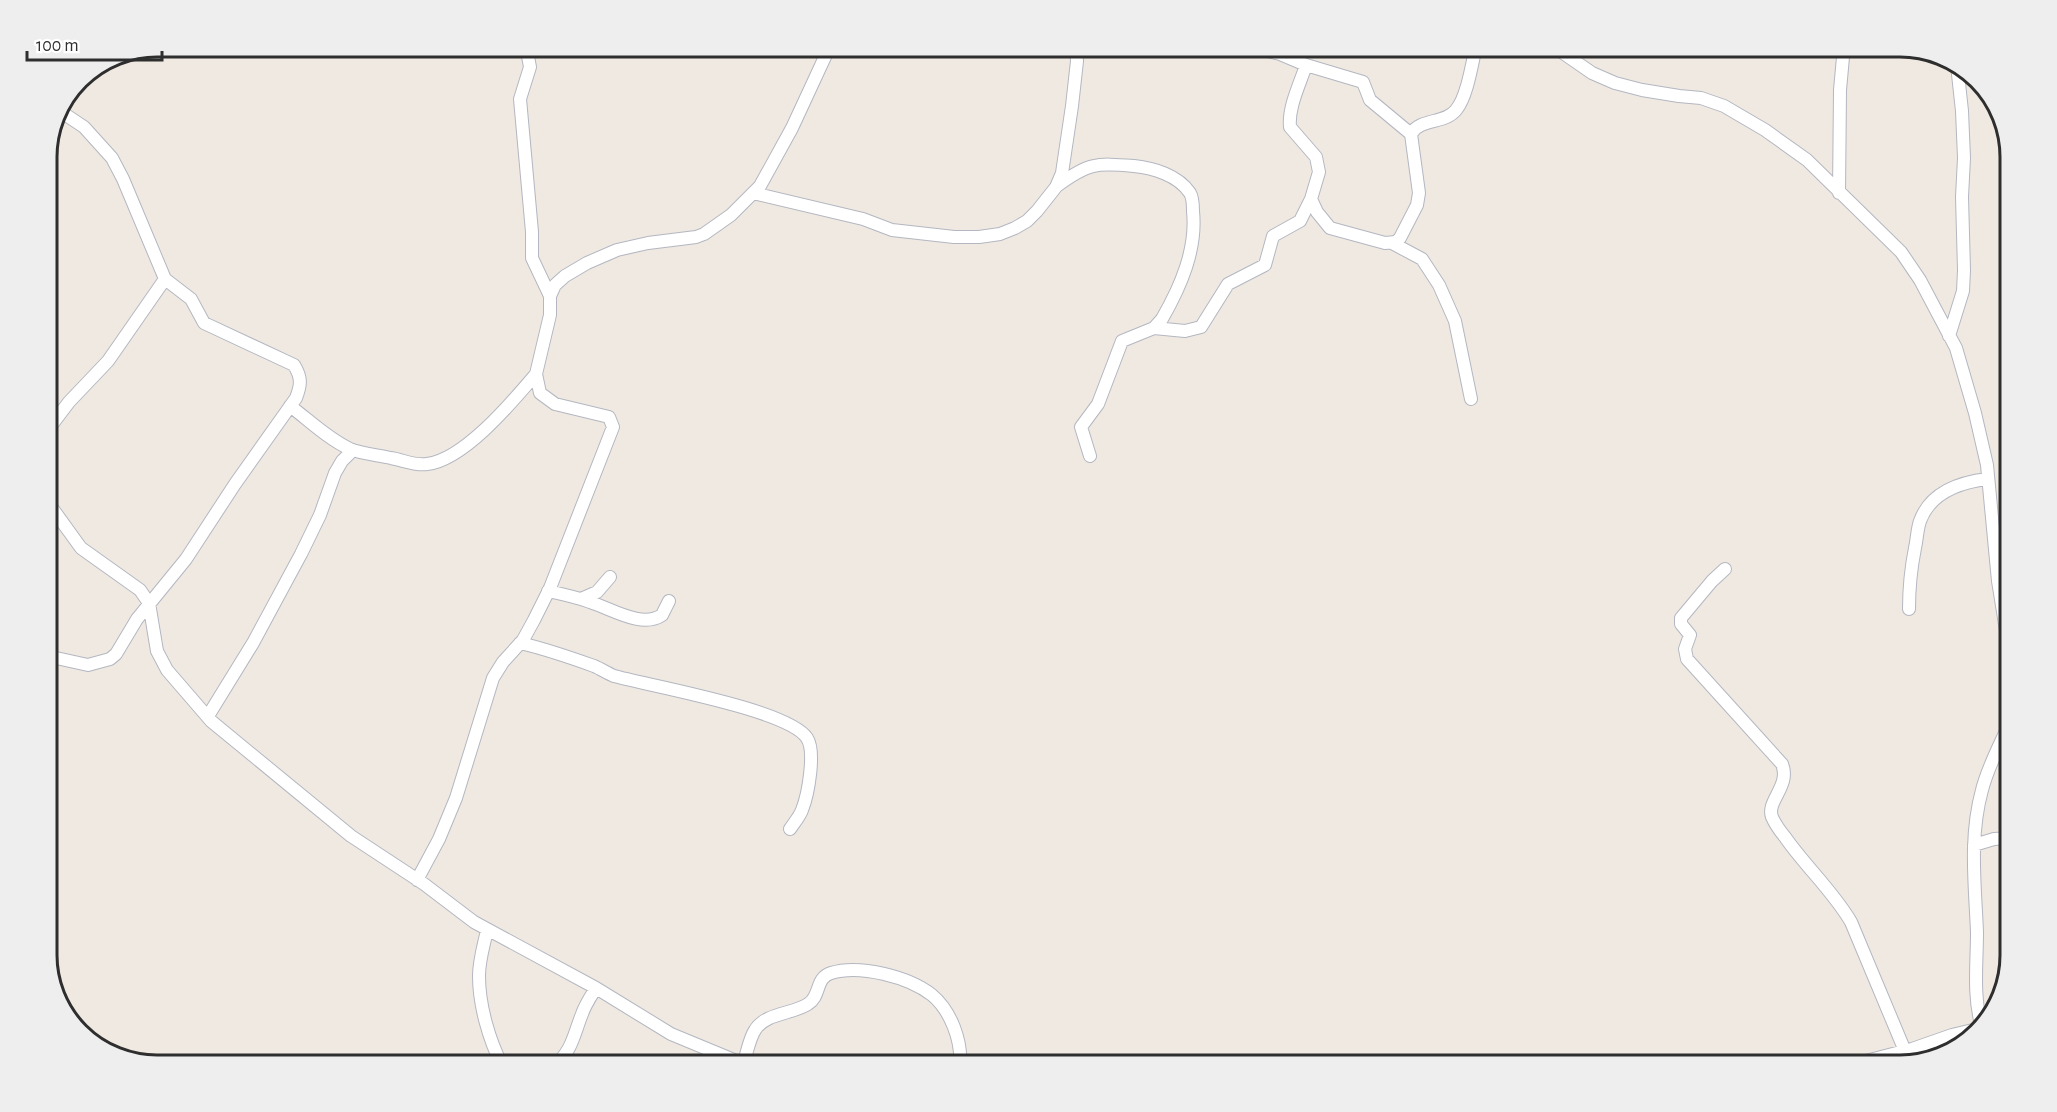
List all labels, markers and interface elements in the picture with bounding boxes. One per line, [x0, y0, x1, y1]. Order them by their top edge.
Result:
scale bar [27, 24, 162, 62]
text: 100 m [36, 37, 79, 55]

